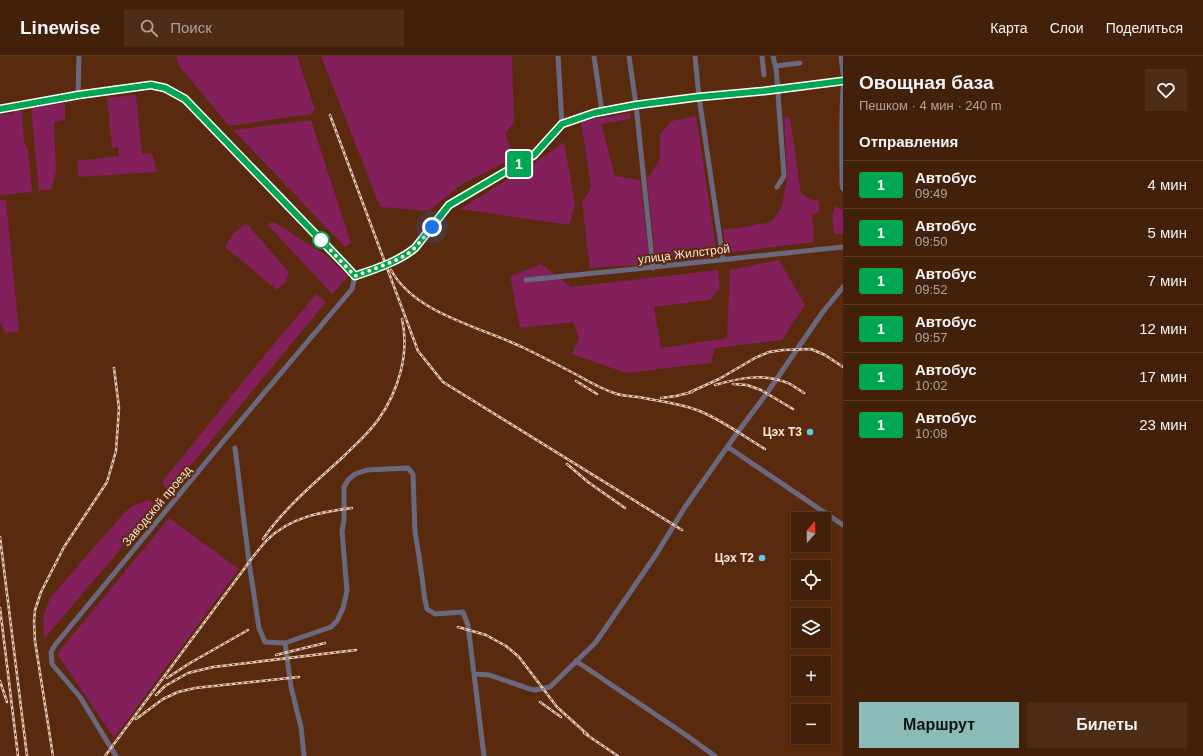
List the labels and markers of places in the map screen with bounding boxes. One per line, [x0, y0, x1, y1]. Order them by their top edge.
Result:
unlabelled marker [312, 231, 330, 249]
place label: Цэх Т3 [763, 425, 802, 439]
marker: Цэх Т3 [805, 427, 815, 437]
place label: Цэх Т2 [715, 551, 754, 565]
marker: Цэх Т2 [757, 553, 767, 563]

